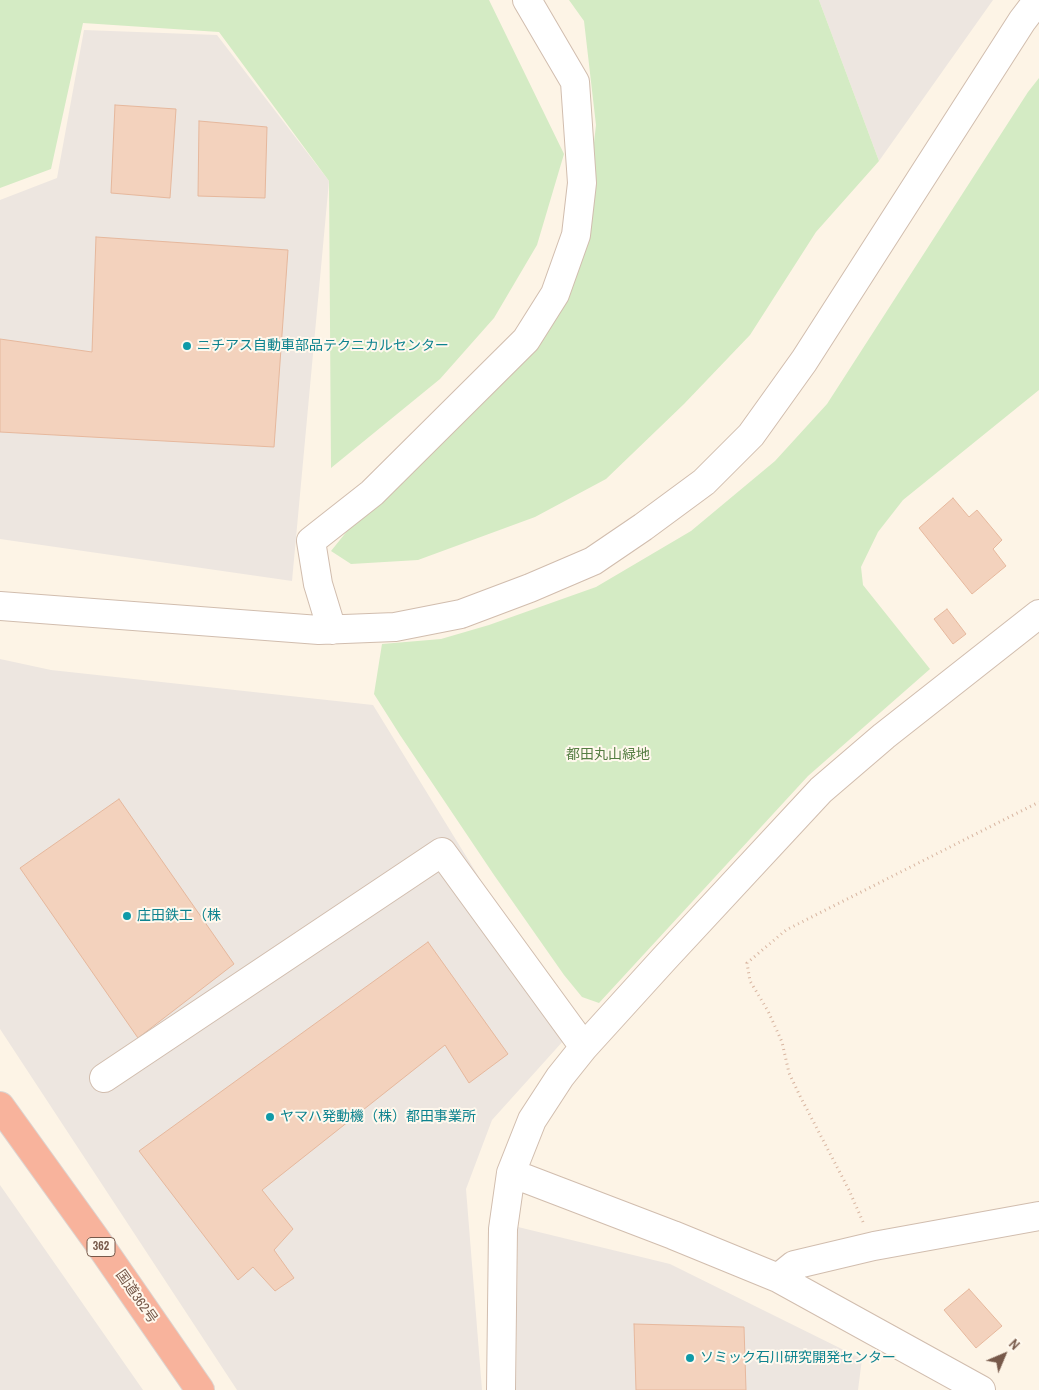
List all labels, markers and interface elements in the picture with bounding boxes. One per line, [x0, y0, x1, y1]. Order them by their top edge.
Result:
place label: ニチアス自動車部品テクニカルセンター [197, 338, 449, 354]
marker: ニチアス自動車部品テクニカルセンター [181, 340, 193, 352]
park label: 都田丸山緑地 [566, 747, 650, 763]
place label: 庄田鉄工（株 [137, 908, 221, 924]
marker: 庄田鉄工（株 [121, 910, 133, 922]
place label: ヤマハ発動機（株）都田事業所 [280, 1109, 476, 1125]
marker: ヤマハ発動機（株）都田事業所 [264, 1111, 276, 1123]
road number: 362 [87, 1238, 115, 1256]
street label: 国道362号 [112, 1267, 160, 1327]
north arrow [979, 1330, 1029, 1380]
text: N [1005, 1335, 1024, 1354]
place label: ソミック石川研究開発センター [700, 1350, 896, 1366]
marker: ソミック石川研究開発センター [684, 1352, 696, 1364]

